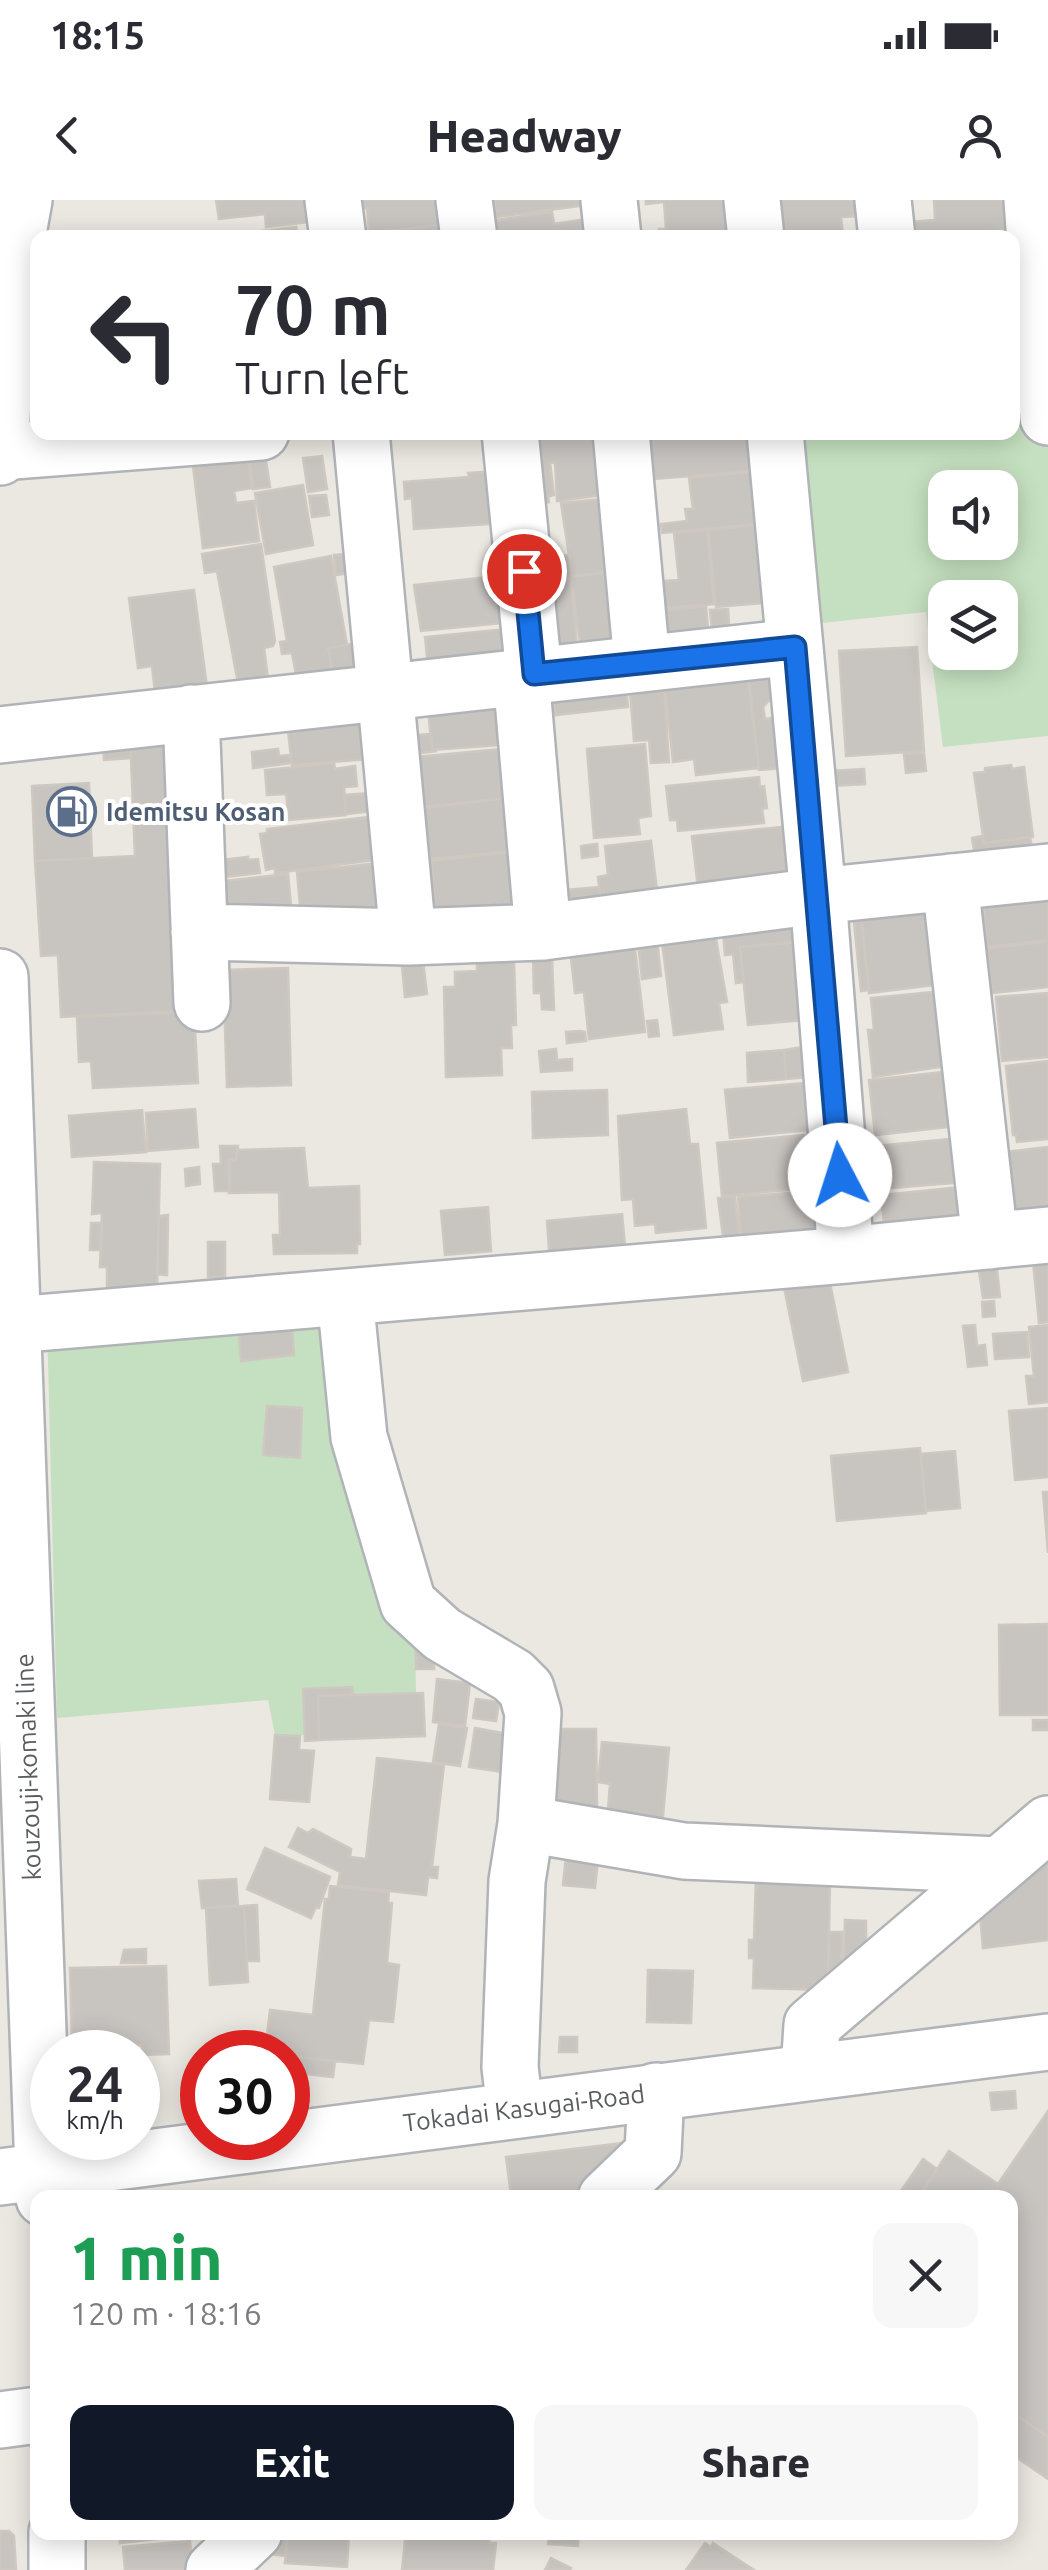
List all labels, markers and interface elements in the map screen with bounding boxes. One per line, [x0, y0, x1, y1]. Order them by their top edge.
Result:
text: 18:15 [50, 14, 145, 56]
icon: back [40, 108, 95, 163]
icon: person [953, 108, 1008, 163]
text: Headway [426, 110, 622, 161]
icon: left [70, 270, 200, 400]
text: 70 m [235, 270, 391, 348]
text: Turn left [235, 352, 409, 403]
map controls [928, 470, 1018, 670]
button: sound [928, 470, 1018, 560]
pin [482, 529, 567, 614]
icon: arrive [497, 544, 552, 599]
button: layers [928, 580, 1018, 670]
fuel station icon: Idemitsu Kosan [45, 786, 97, 838]
place label: Idemitsu Kosan [106, 798, 285, 826]
position arrow [788, 1123, 892, 1227]
street label: kouzouji-komaki line [10, 1653, 46, 1881]
speed limit sign: 30 [180, 2030, 310, 2160]
text: 24 [67, 2055, 123, 2111]
street label: Tokadai Kasugai-Road [402, 2079, 646, 2137]
text: km/h [66, 2106, 124, 2134]
button: close [873, 2223, 978, 2328]
text: 1 min [70, 2224, 223, 2291]
text: 120 m · 18:16 [70, 2295, 262, 2331]
button: Exit [70, 2405, 514, 2520]
button: Share [534, 2405, 978, 2520]

